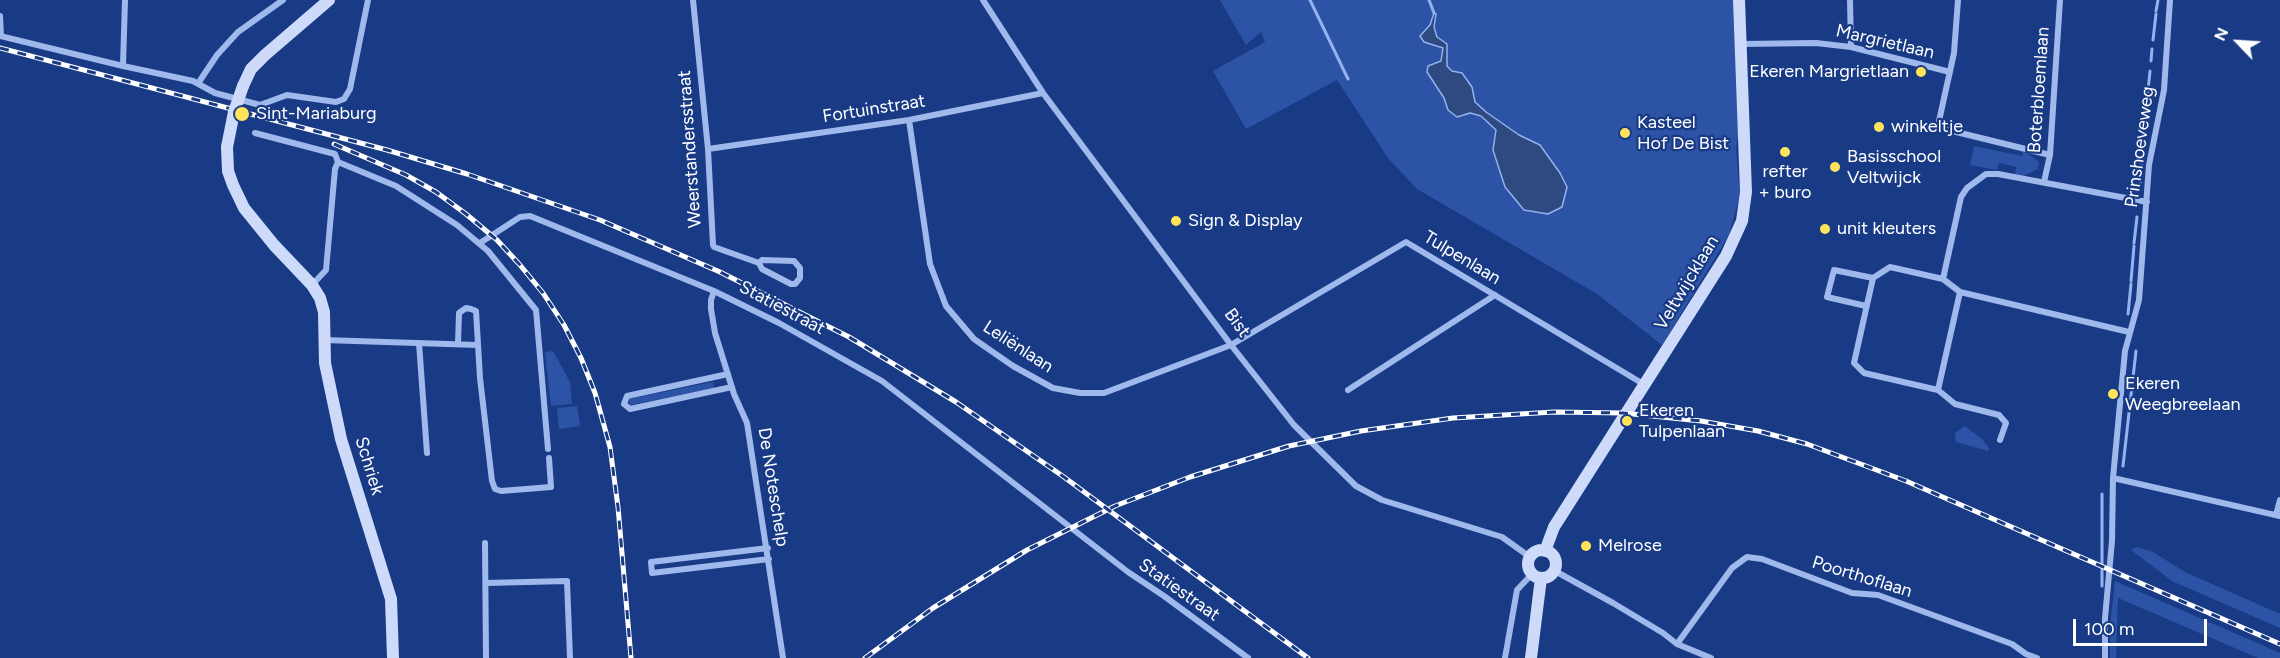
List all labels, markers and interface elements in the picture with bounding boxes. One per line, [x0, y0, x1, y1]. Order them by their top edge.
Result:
north arrow [2208, 12, 2268, 72]
street label: Margrietlaan [1834, 20, 1936, 64]
text: N [2210, 25, 2232, 44]
street label: Boterbloemlaan [2024, 26, 2054, 154]
place label: Ekeren Margrietlaan [1749, 61, 1909, 83]
marker: Ekeren Margrietlaan [1914, 65, 1928, 79]
street label: Weerstandersstraat [674, 69, 706, 229]
street label: Prinshoeveweg [2121, 85, 2159, 209]
street label: Fortuinstraat [821, 90, 927, 128]
place label: Sint-Mariaburg [256, 103, 377, 125]
marker: Sint-Mariaburg [233, 105, 251, 123]
place label: Kasteel Hof De Bist [1637, 112, 1729, 154]
place label: winkeltje [1891, 116, 1963, 138]
marker: winkeltje [1872, 120, 1886, 134]
marker: Kasteel Hof De Bist [1618, 126, 1632, 140]
marker: refter + buro [1778, 145, 1792, 159]
place label: Basisschool Veltwijck [1847, 146, 1941, 188]
marker: Basisschool Veltwijck [1828, 160, 1842, 174]
place label: refter + buro [1759, 161, 1811, 204]
place label: Sign & Display [1188, 210, 1302, 232]
marker: Sign & Display [1169, 214, 1183, 228]
place label: unit kleuters [1837, 218, 1936, 240]
marker: unit kleuters [1818, 222, 1832, 236]
street label: Tulpenlaan [1420, 227, 1504, 289]
street label: Veltwijcklaan [1650, 232, 1724, 334]
street label: Statiestraat [735, 276, 829, 340]
street label: Bist [1219, 304, 1255, 342]
street label: Leliënlaan [979, 316, 1057, 378]
place label: Ekeren Weegbreelaan [2125, 373, 2240, 416]
marker: Ekeren Weegbreelaan [2106, 387, 2120, 401]
place label: Ekeren Tulpenlaan [1639, 400, 1725, 442]
marker: Ekeren Tulpenlaan [1620, 414, 1634, 428]
street label: De Noteschelp [753, 426, 793, 548]
street label: Schriek [350, 434, 388, 498]
place label: Melrose [1598, 535, 1662, 557]
marker: Melrose [1579, 539, 1593, 553]
street label: Poorthoflaan [1809, 552, 1915, 602]
street label: Statiestraat [1134, 554, 1224, 626]
scale bar [2076, 607, 2210, 645]
text: 100 m [2084, 618, 2134, 640]

